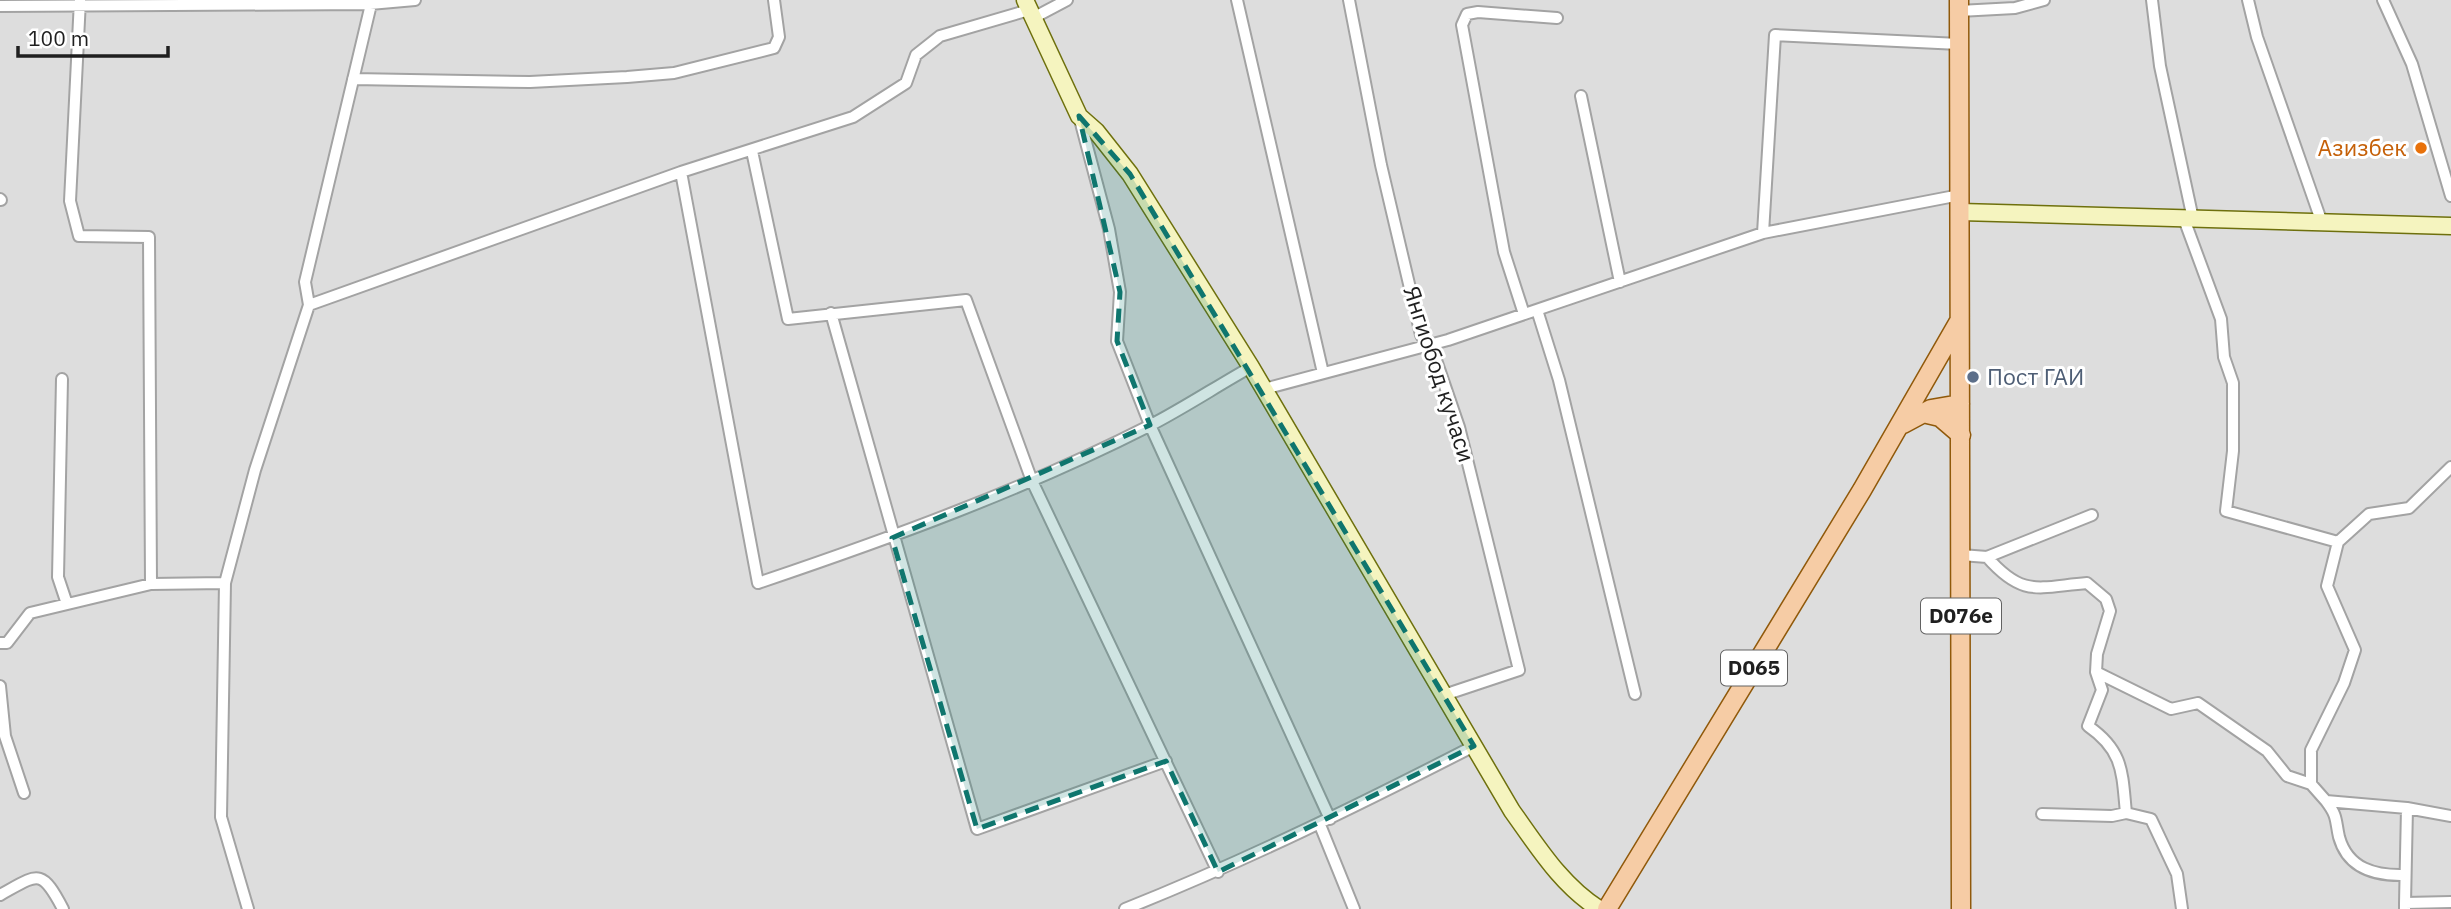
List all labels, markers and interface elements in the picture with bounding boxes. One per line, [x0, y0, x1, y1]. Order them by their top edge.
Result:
scale bar [18, 14, 168, 58]
text: 100 m [28, 24, 89, 52]
place label: Азизбек [2317, 132, 2407, 162]
marker: Азизбек [2413, 140, 2429, 156]
street label: Янгиобод кучаси [1397, 282, 1483, 466]
place label: Пост ГАИ [1987, 361, 2084, 391]
marker: Пост ГАИ [1965, 369, 1981, 385]
road number: D076e [1921, 598, 2001, 634]
road number: D065 [1721, 650, 1787, 686]

